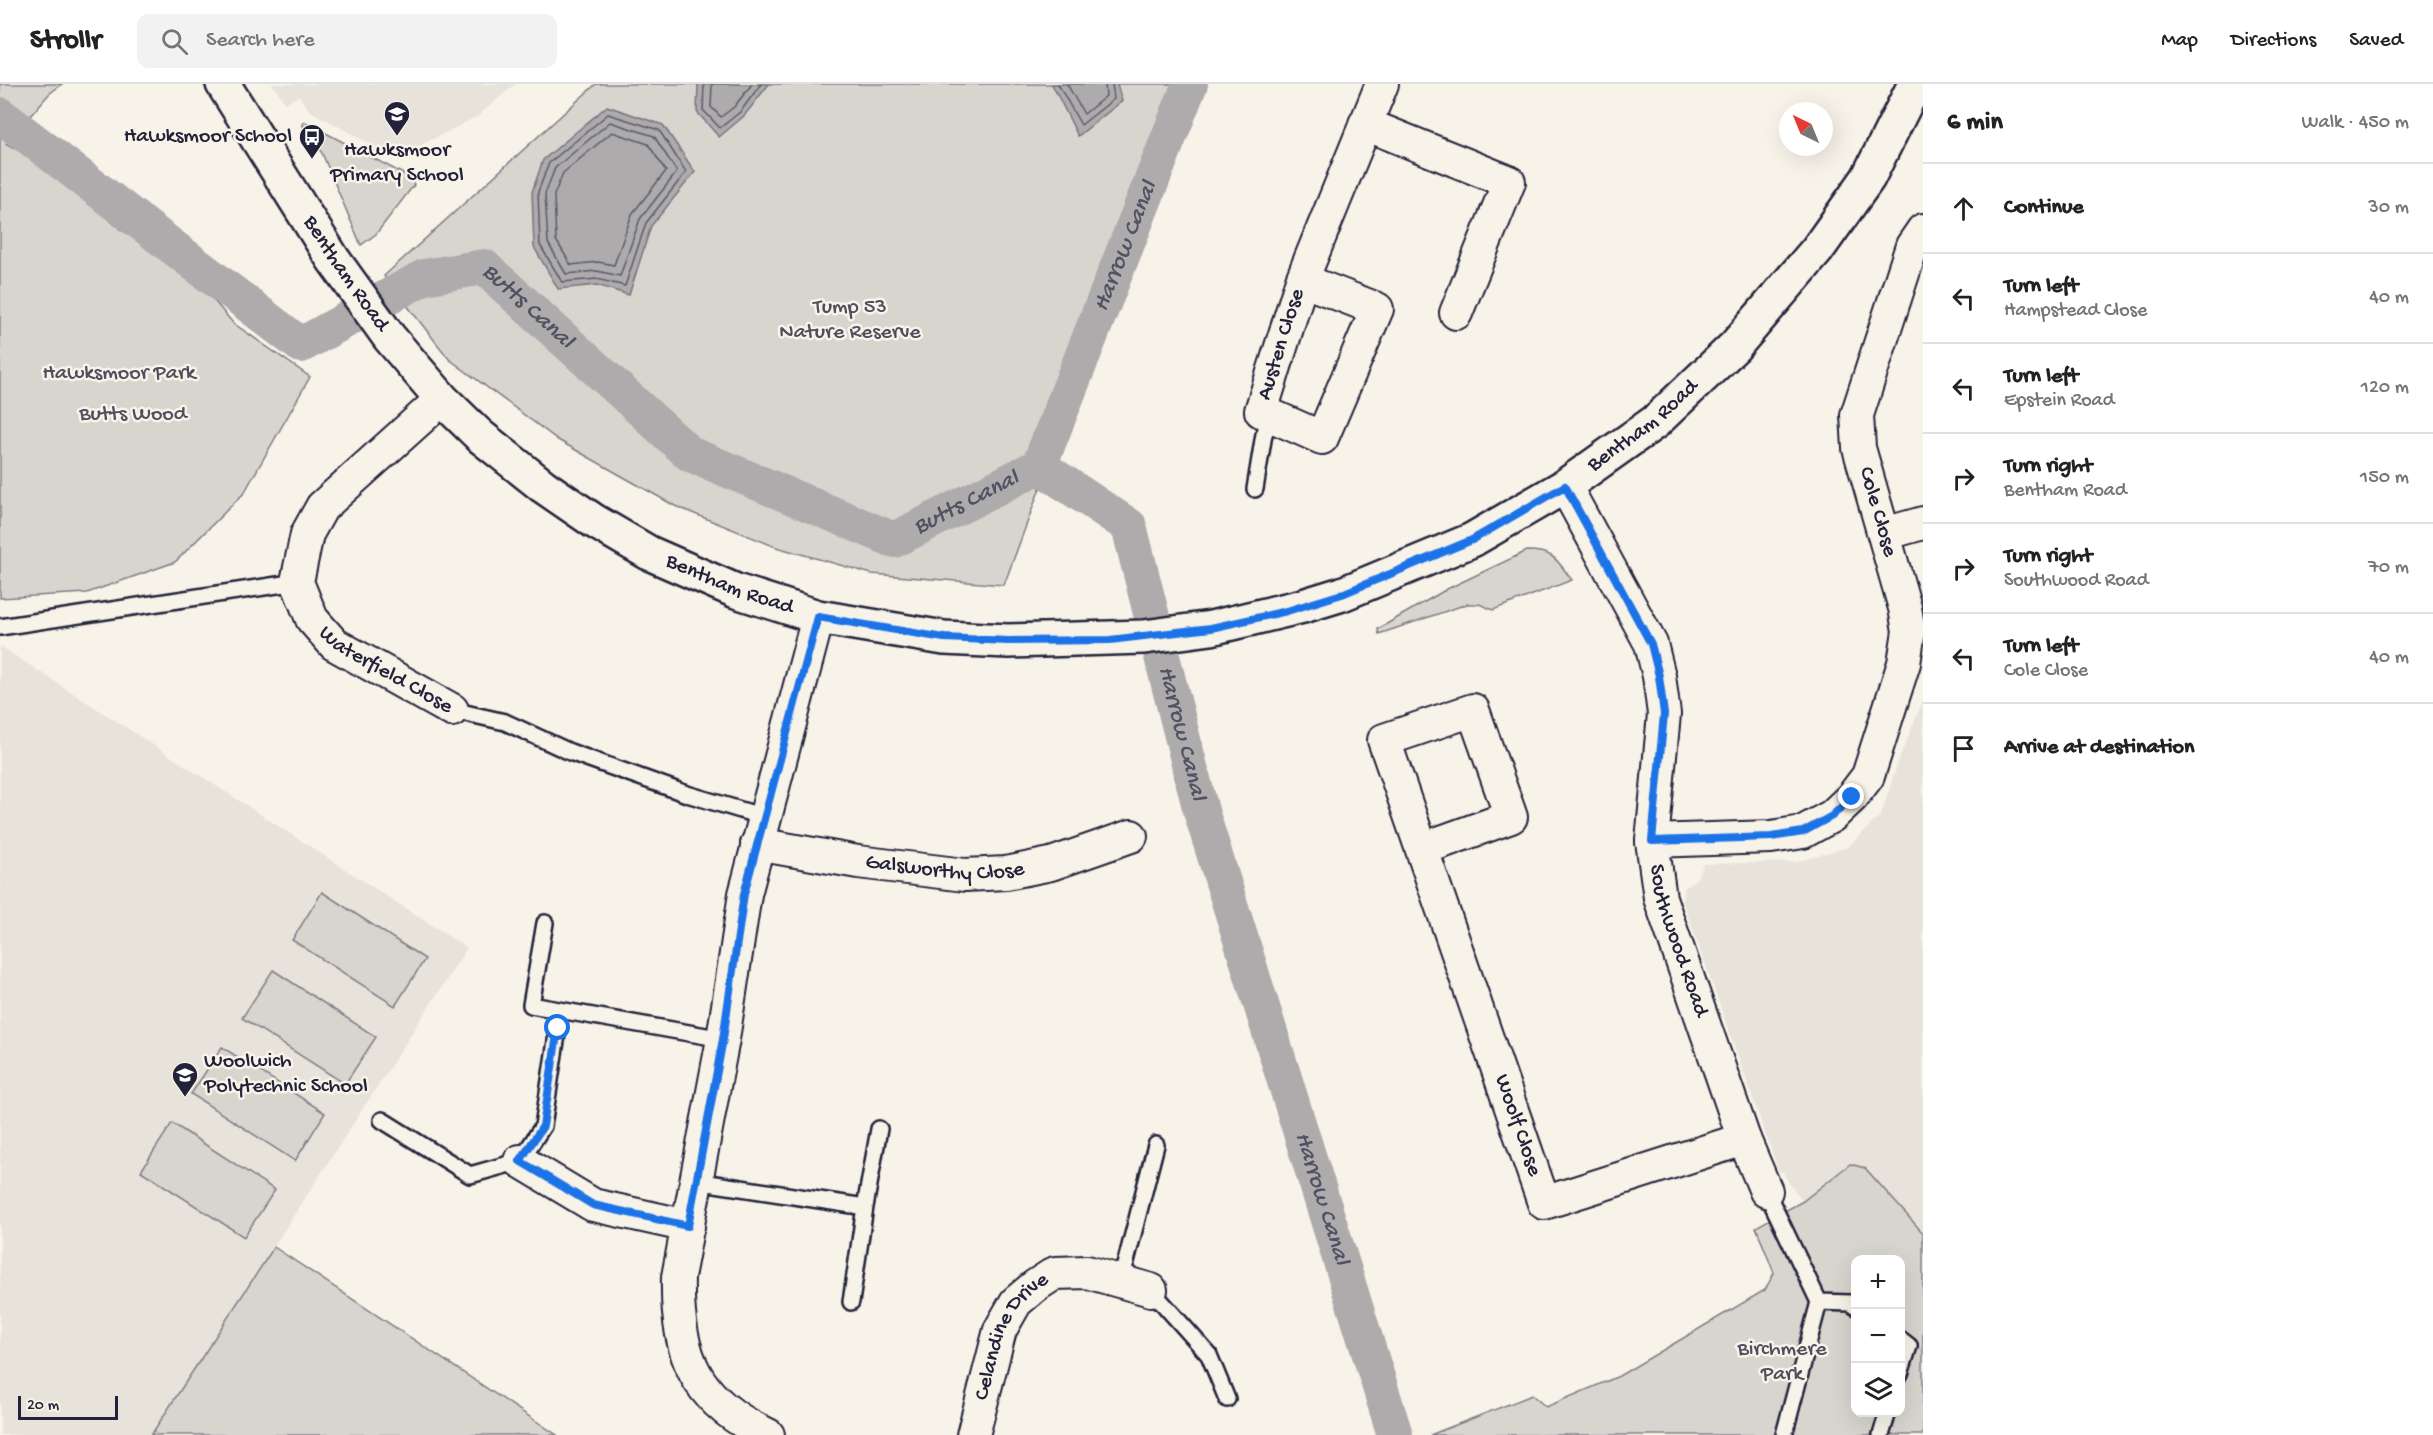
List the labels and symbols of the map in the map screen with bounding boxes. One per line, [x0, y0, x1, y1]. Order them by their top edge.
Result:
school or university icon: Hawksmoor Primary School [382, 99, 412, 137]
north arrow [1779, 102, 1833, 156]
bus stop icon: Hawksmoor School [297, 122, 327, 160]
place label: Hawksmoor School [124, 124, 292, 150]
place label: Hawksmoor Primary School [329, 138, 464, 189]
water label: Harrow Canal [1087, 176, 1165, 316]
street label: Bentham Road [296, 210, 395, 339]
water label: Butts Canal [476, 257, 581, 357]
street label: Austen Close [1252, 285, 1312, 403]
park label: Tump 53 Nature Reserve [779, 295, 921, 346]
park label: Hawksmoor Park [42, 361, 198, 387]
street label: Bentham Road [1582, 373, 1706, 479]
park label: Butts Wood [78, 402, 189, 428]
water label: Butts Canal [909, 463, 1025, 542]
street label: Cole Close [1852, 464, 1902, 561]
street label: Bentham Road [661, 548, 798, 622]
street label: Waterfield Close [312, 621, 458, 721]
water label: Harrow Canal [1151, 663, 1213, 805]
route end [1838, 783, 1864, 809]
street label: Galsworthy Close [864, 850, 1027, 888]
street label: Southwood Road [1642, 863, 1714, 1022]
route start [544, 1014, 570, 1040]
place label: Woolwich Polytechnic School [203, 1049, 368, 1100]
school or university icon: Woolwich Polytechnic School [170, 1060, 200, 1098]
street label: Woolf Close [1488, 1071, 1547, 1181]
water label: Harrow Canal [1287, 1129, 1356, 1270]
street label: Celandine Drive [969, 1267, 1055, 1403]
park label: Birchmere Park [1736, 1337, 1827, 1388]
scale bar [18, 1393, 118, 1420]

